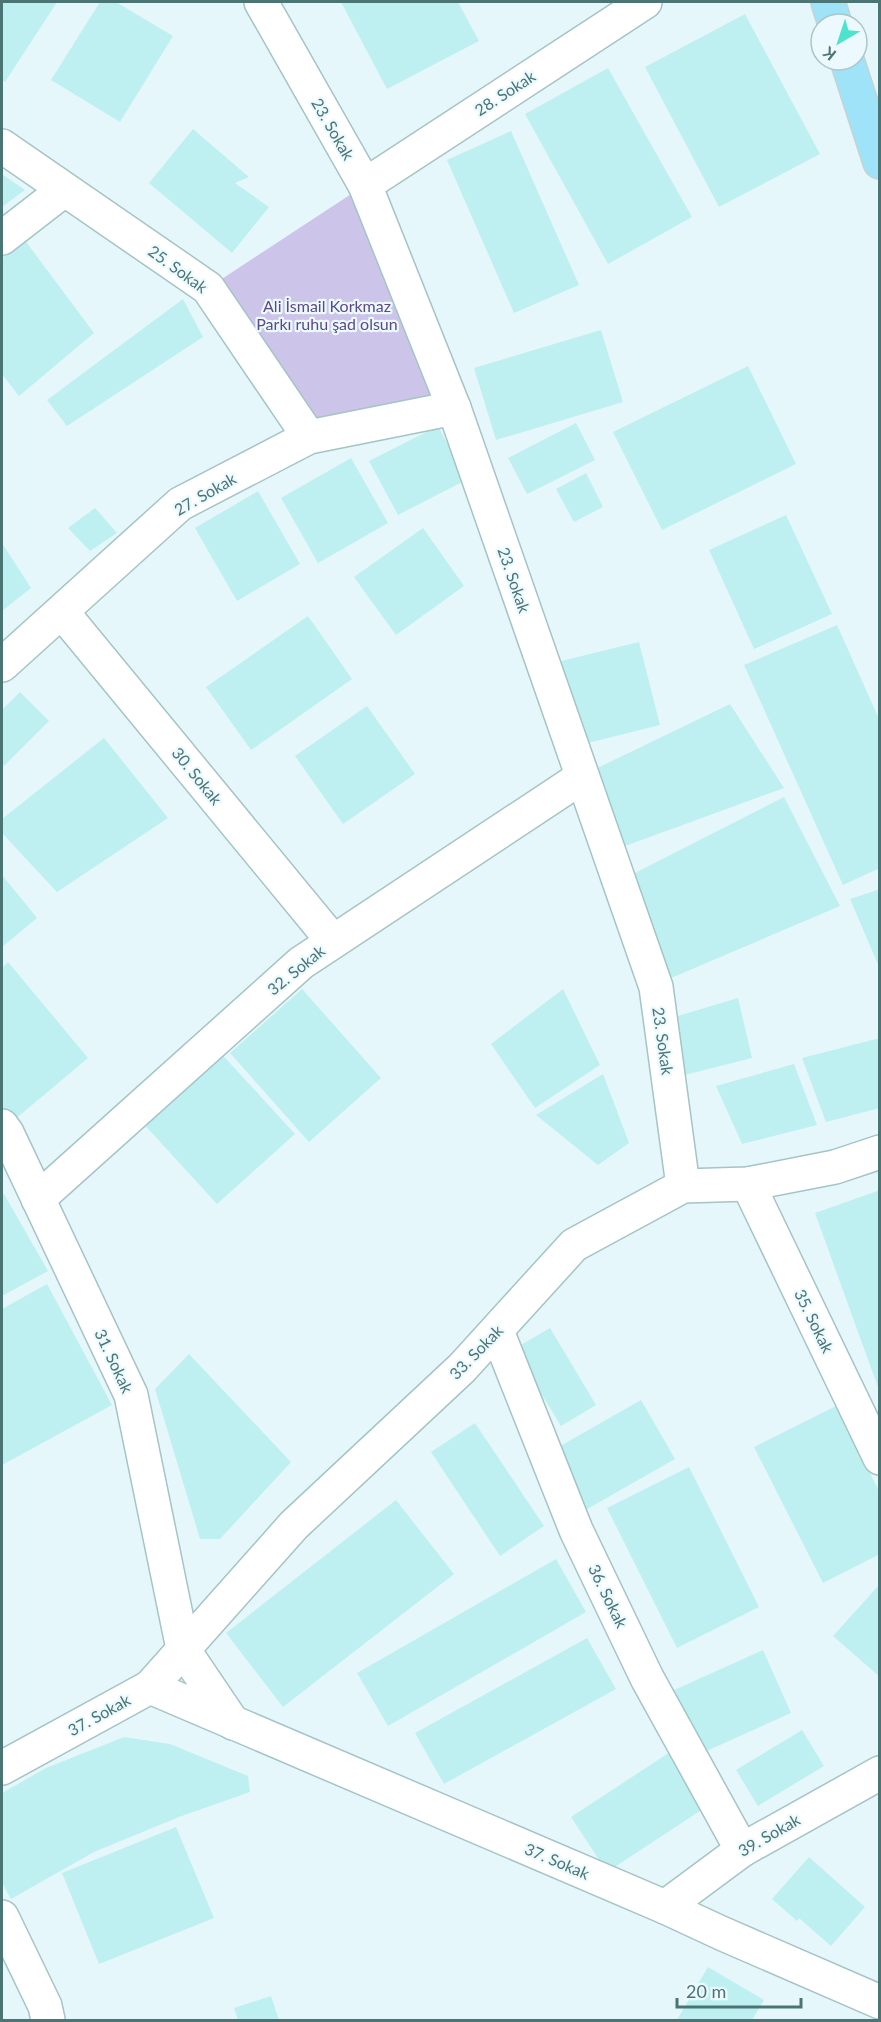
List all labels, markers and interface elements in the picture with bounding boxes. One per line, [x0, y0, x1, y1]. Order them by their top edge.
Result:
north arrow [809, 12, 869, 72]
text: K [818, 43, 839, 65]
street label: 28. Sokak [471, 66, 539, 119]
street label: 23. Sokak [308, 94, 359, 164]
street label: 25. Sokak [145, 241, 212, 297]
park label: Ali İsmail Korkmaz Parkı ruhu şad olsun [256, 296, 398, 333]
street label: 27. Sokak [170, 468, 240, 519]
street label: 23. Sokak [494, 544, 535, 616]
street label: 30. Sokak [169, 743, 227, 809]
street label: 32. Sokak [263, 940, 329, 998]
street label: 23. Sokak [649, 1006, 678, 1077]
street label: 35. Sokak [791, 1286, 838, 1356]
street label: 33. Sokak [445, 1320, 507, 1383]
street label: 31. Sokak [91, 1326, 138, 1397]
street label: 36. Sokak [585, 1561, 632, 1631]
street label: 37. Sokak [64, 1689, 134, 1739]
street label: 39. Sokak [734, 1809, 804, 1860]
street label: 37. Sokak [522, 1838, 593, 1883]
scale bar [677, 1971, 802, 2009]
text: 20 m [686, 1980, 726, 2002]

